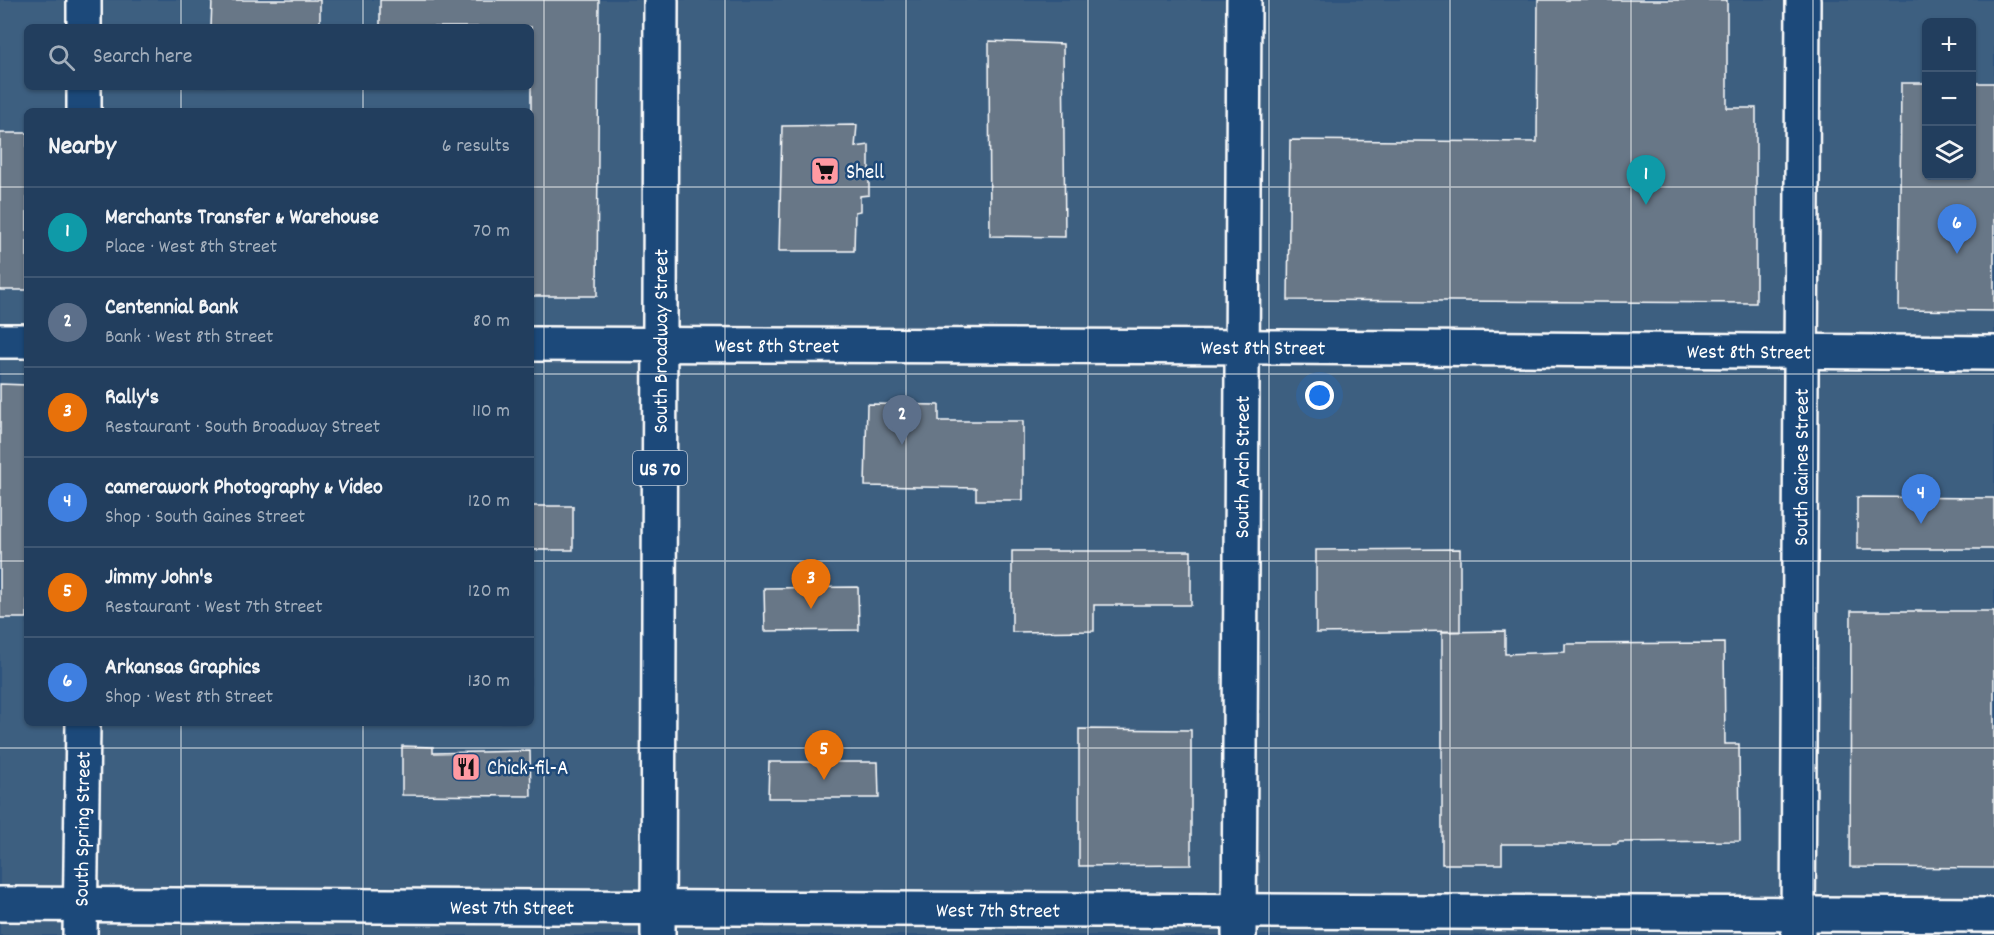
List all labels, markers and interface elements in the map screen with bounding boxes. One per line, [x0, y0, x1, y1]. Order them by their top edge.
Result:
map controls [1922, 18, 1976, 180]
button: + [1922, 18, 1976, 72]
search box [24, 24, 534, 90]
icon: search [45, 41, 78, 74]
text: Search here [93, 42, 192, 73]
button: − [1922, 72, 1976, 126]
button: layers [1922, 126, 1976, 180]
text: Nearby [48, 129, 116, 166]
text: 6 results [442, 133, 510, 161]
supermarket icon: Shell [809, 155, 841, 187]
pin: 1 [1626, 156, 1666, 205]
place label: Shell [846, 159, 884, 189]
text: Merchants Transfer & Warehouse [105, 203, 379, 234]
pin: 6 [1938, 204, 1976, 254]
text: 1 [65, 218, 70, 246]
text: 70 m [473, 218, 510, 246]
text: Place · West 8th Street [105, 234, 277, 262]
street label: South Broadway Street [648, 248, 678, 433]
text: Centennial Bank [105, 293, 238, 324]
text: 2 [63, 308, 72, 336]
text: 80 m [473, 308, 510, 336]
text: Bank · West 8th Street [105, 324, 273, 352]
street label: West 8th Street [715, 333, 839, 363]
street label: West 8th Street [1201, 335, 1326, 365]
street label: West 8th Street [1687, 338, 1812, 369]
your location [1305, 381, 1334, 410]
text: Rally's [105, 383, 159, 414]
street label: South Gaines Street [1788, 388, 1819, 546]
street label: South Arch Street [1229, 395, 1260, 539]
pin: 2 [882, 396, 922, 445]
text: 3 [63, 398, 72, 426]
text: 110 m [472, 398, 510, 426]
text: Restaurant · South Broadway Street [105, 414, 380, 442]
road number: US 70 [633, 451, 687, 485]
text: camerawork Photography & Video [105, 473, 383, 504]
pin: 4 [1902, 474, 1940, 524]
text: 4 [63, 488, 72, 516]
text: 120 m [468, 488, 510, 516]
text: Shop · South Gaines Street [105, 504, 305, 532]
pin: 3 [792, 560, 830, 609]
text: Jimmy John's [105, 563, 213, 594]
text: 5 [63, 578, 72, 606]
text: 120 m [468, 578, 510, 606]
text: Restaurant · West 7th Street [105, 594, 323, 622]
text: Arkansas Graphics [105, 653, 261, 684]
text: 6 [63, 668, 72, 696]
text: 130 m [468, 668, 510, 696]
text: Shop · West 8th Street [105, 684, 273, 712]
pin: 5 [804, 730, 844, 780]
street label: South Spring Street [68, 751, 101, 907]
restaurant icon: Chick-fil-A [450, 751, 482, 783]
place label: Chick-fil-A [487, 755, 568, 785]
street label: West 7th Street [450, 894, 574, 925]
street label: West 7th Street [936, 897, 1060, 928]

